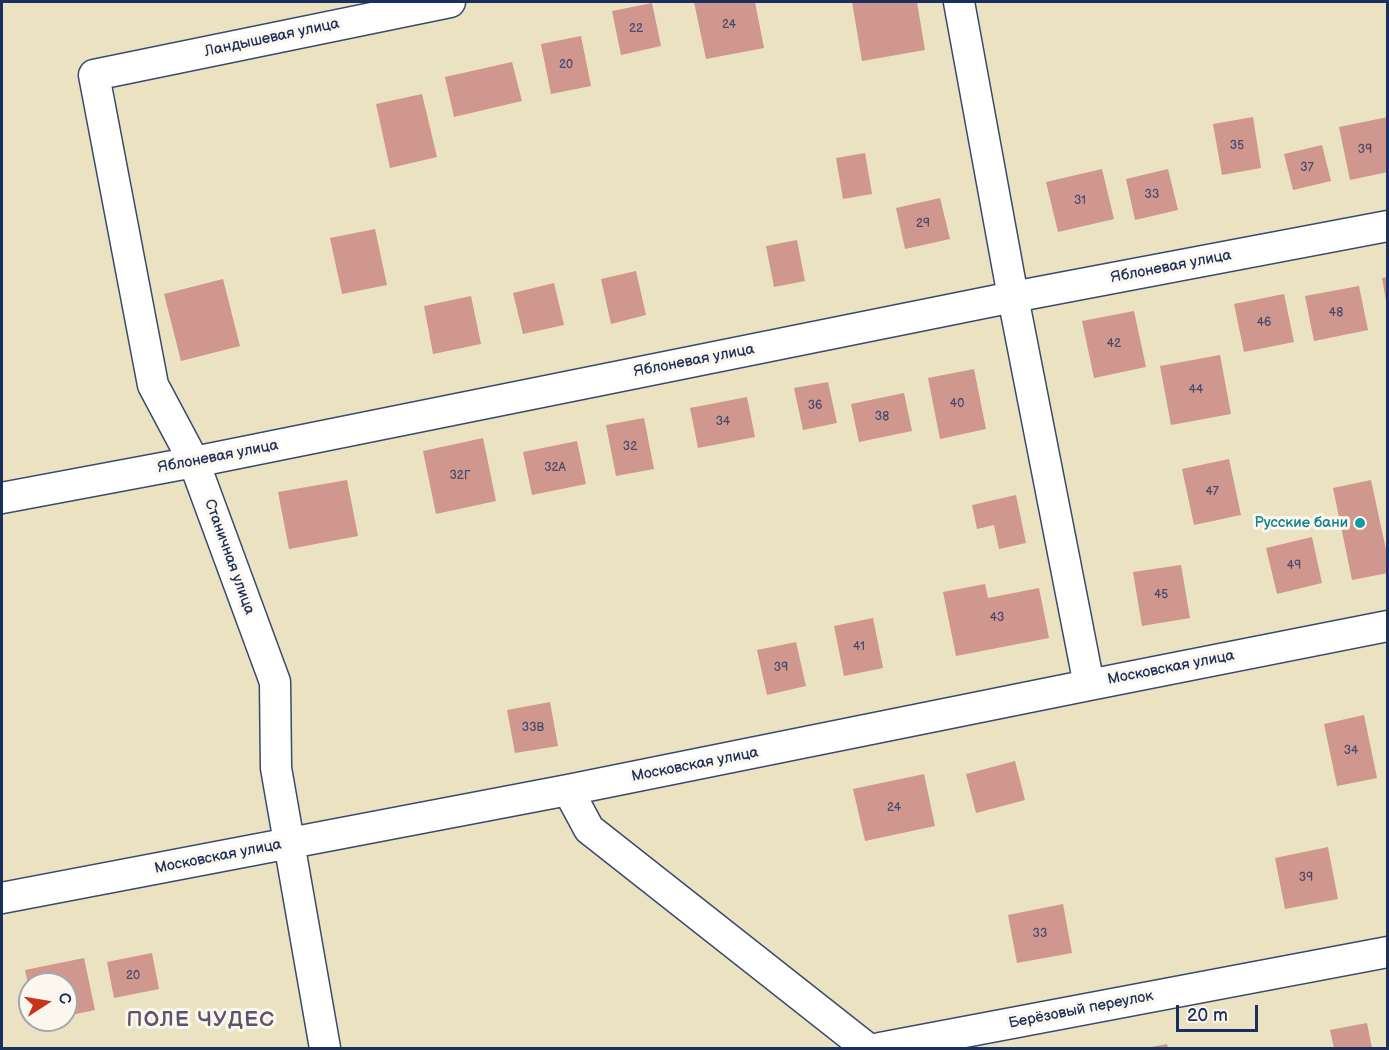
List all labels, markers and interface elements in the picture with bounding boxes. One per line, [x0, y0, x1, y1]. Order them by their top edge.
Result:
street label: Ландышевая улица [203, 15, 341, 61]
house number: 24 [722, 18, 736, 32]
house number: 22 [629, 22, 643, 36]
house number: 20 [559, 58, 573, 72]
house number: 35 [1230, 139, 1244, 153]
house number: 39 [1358, 143, 1372, 157]
house number: 37 [1300, 161, 1314, 175]
house number: 33 [1145, 188, 1159, 202]
house number: 31 [1074, 194, 1086, 208]
house number: 29 [916, 217, 930, 231]
street label: Яблоневая улица [1109, 246, 1233, 288]
house number: 48 [1329, 306, 1343, 320]
house number: 46 [1257, 316, 1271, 330]
house number: 42 [1107, 337, 1121, 351]
street label: Яблоневая улица [632, 340, 756, 382]
house number: 44 [1189, 383, 1203, 397]
house number: 40 [950, 397, 964, 411]
house number: 36 [808, 399, 822, 413]
house number: 38 [875, 410, 889, 424]
house number: 34 [716, 415, 730, 429]
street label: Яблоневая улица [156, 436, 280, 478]
house number: 32 [623, 440, 637, 454]
house number: 32А [544, 461, 566, 475]
house number: 32Г [449, 469, 471, 483]
house number: 47 [1205, 485, 1219, 499]
street label: Станичная улица [200, 497, 258, 617]
place label: Русские бани [1254, 514, 1348, 532]
marker: Русские бани [1353, 516, 1367, 530]
house number: 49 [1287, 559, 1301, 573]
house number: 45 [1154, 588, 1168, 602]
house number: 43 [990, 611, 1004, 625]
house number: 41 [853, 640, 865, 654]
street label: Московская улица [1106, 647, 1236, 689]
house number: 39 [774, 661, 788, 675]
house number: 33В [522, 721, 544, 735]
street label: Московская улица [630, 744, 760, 786]
house number: 34 [1344, 744, 1358, 758]
house number: 24 [887, 801, 901, 815]
street label: Московская улица [153, 836, 283, 878]
house number: 39 [1299, 871, 1313, 885]
house number: 33 [1033, 927, 1047, 941]
house number: 20 [126, 969, 140, 983]
north arrow [18, 972, 78, 1032]
street label: Берёзовый переулок [1007, 987, 1155, 1033]
text: С [54, 991, 75, 1006]
scale bar [1179, 993, 1262, 1031]
text: 20 m [1187, 1005, 1228, 1026]
district label: ПОЛЕ ЧУДЕС [127, 1008, 275, 1034]

